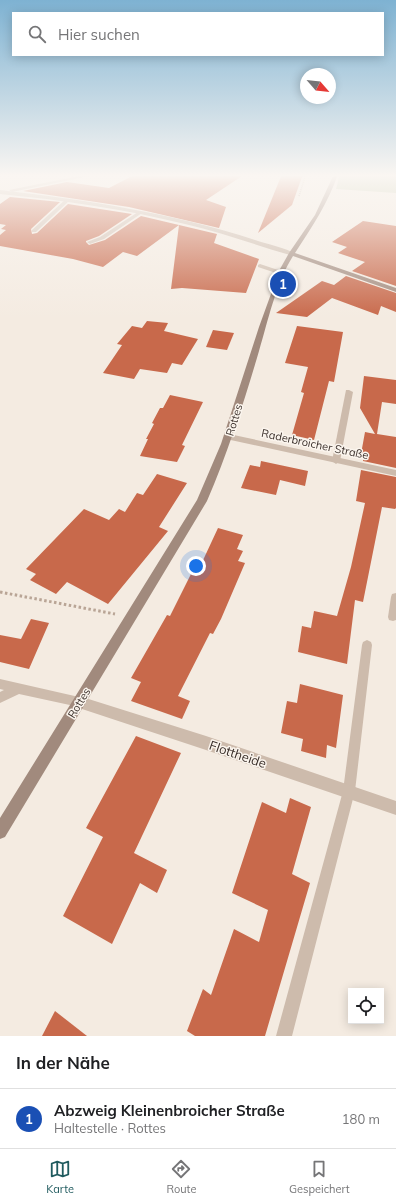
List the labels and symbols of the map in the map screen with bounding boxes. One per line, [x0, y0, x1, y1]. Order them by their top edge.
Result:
north arrow [300, 68, 336, 104]
pin: 1 [270, 269, 296, 299]
street label: Rottes [223, 402, 245, 438]
street label: Raderbroicher Straße [260, 426, 370, 462]
your location [186, 556, 206, 576]
street label: Rottes [65, 685, 93, 721]
street label: Flottheide [207, 737, 269, 771]

